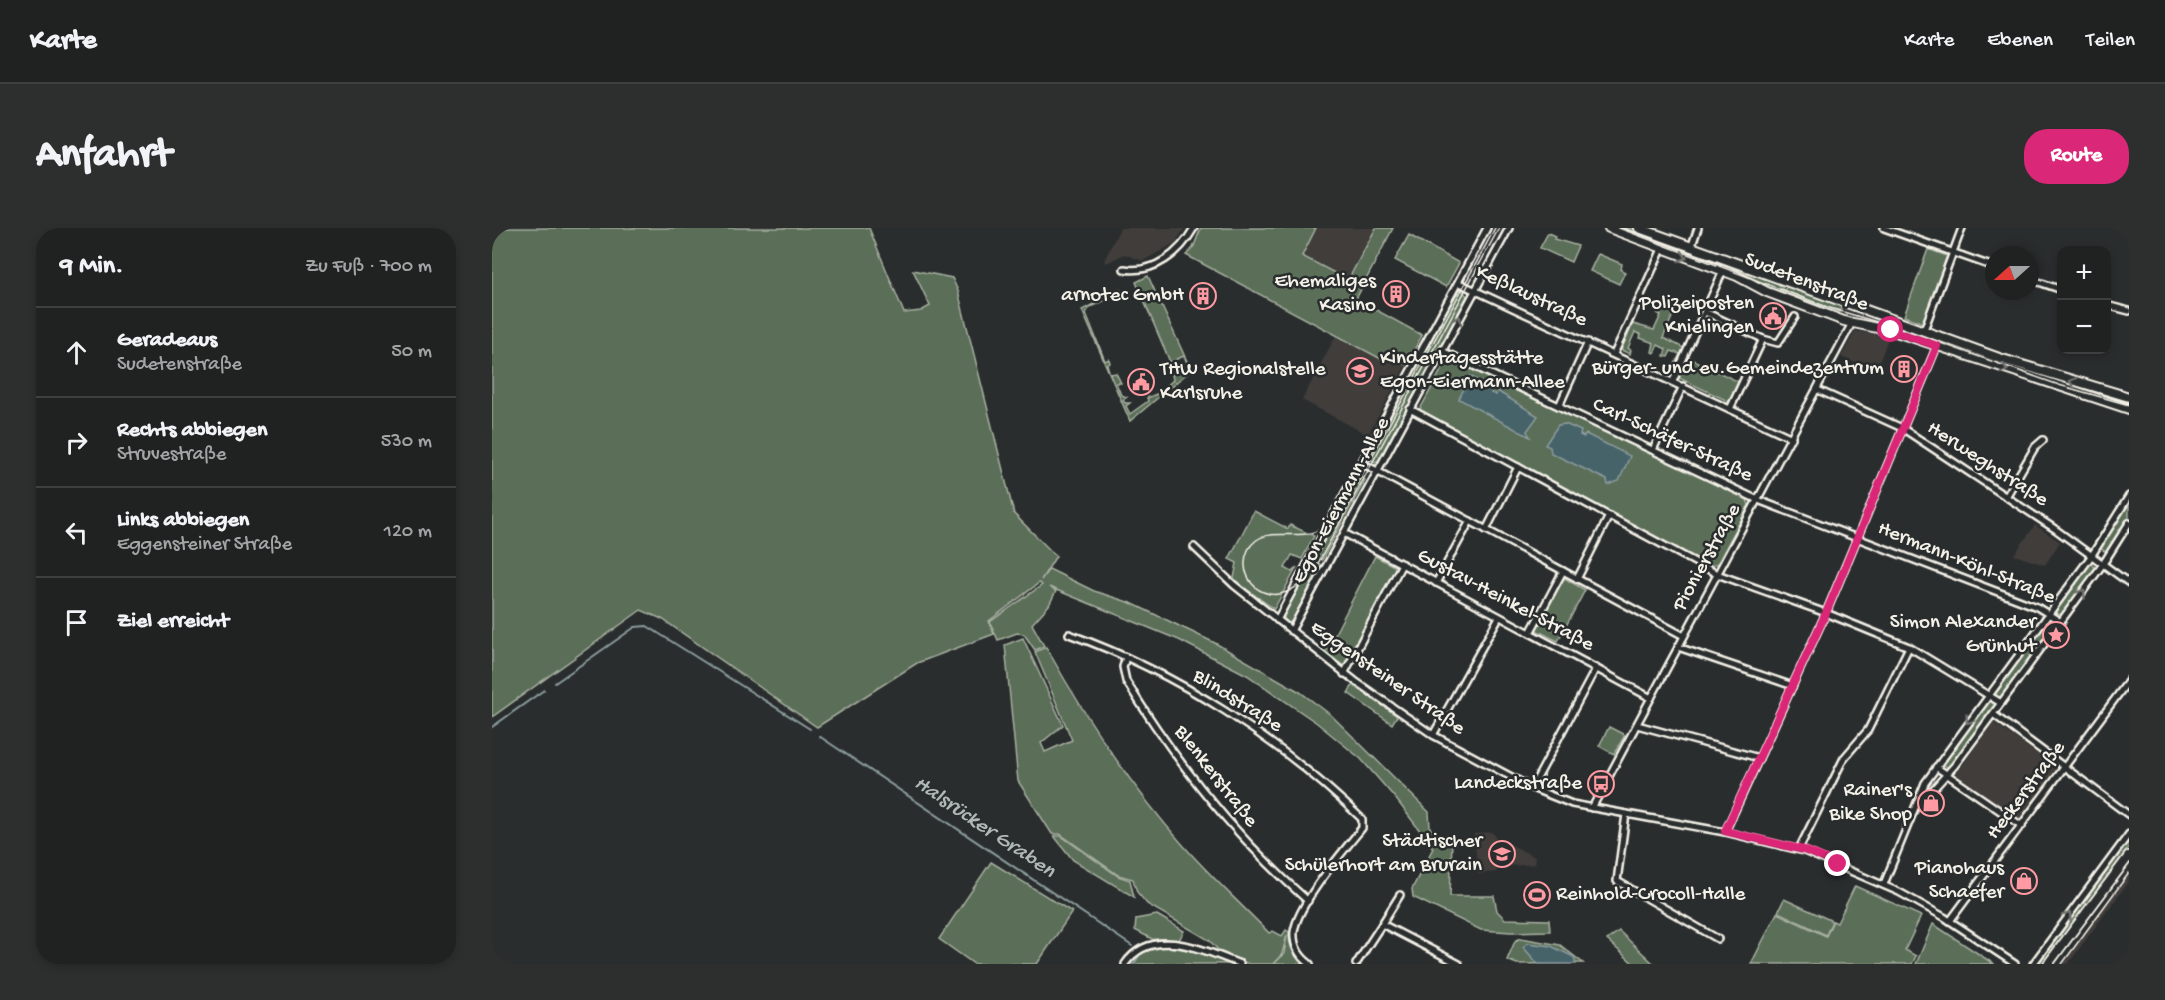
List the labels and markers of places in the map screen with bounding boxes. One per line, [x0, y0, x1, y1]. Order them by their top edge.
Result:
place label: Ehemaliges Kasino [1275, 270, 1377, 319]
building icon: Ehemaliges Kasino [1381, 279, 1411, 309]
building icon: arnotec GmbH [1188, 281, 1218, 311]
place label: arnotec GmbH [1061, 284, 1185, 309]
place label: Polizeiposten Knielingen [1638, 292, 1754, 341]
public building icon: Polizeiposten Knielingen [1758, 301, 1788, 331]
place label: Kindertagesstätte Egon-Eiermann-Allee [1380, 347, 1566, 396]
building icon: Bürger- und ev.Gemeindezentrum [1889, 354, 1919, 384]
school or university icon: Kindertagesstätte Egon-Eiermann-Allee [1345, 356, 1375, 386]
place label: Bürger- und ev.Gemeindezentrum [1591, 357, 1884, 382]
place label: THW Regionalstelle Karlsruhe [1159, 358, 1327, 407]
public building icon: THW Regionalstelle Karlsruhe [1126, 367, 1156, 397]
place label: Simon Alexander Grünhut [1890, 611, 2038, 660]
place icon: Simon Alexander Grünhut [2041, 620, 2071, 650]
bus stop icon: Landeckstraße [1586, 769, 1616, 799]
place label: Landeckstraße [1454, 772, 1583, 797]
place label: Rainer's Bike Shop [1828, 779, 1913, 828]
shop icon: Rainer's Bike Shop [1916, 788, 1946, 818]
place label: Städtischer Schülerhort am Brurain [1285, 830, 1484, 879]
school or university icon: Städtischer Schülerhort am Brurain [1487, 839, 1517, 869]
place label: Pianohaus Schaefer [1914, 857, 2006, 906]
shop icon: Pianohaus Schaefer [2009, 866, 2039, 896]
sports icon: Reinhold-Crocoll-Halle [1522, 880, 1552, 910]
place label: Reinhold-Crocoll-Halle [1556, 883, 1747, 908]

